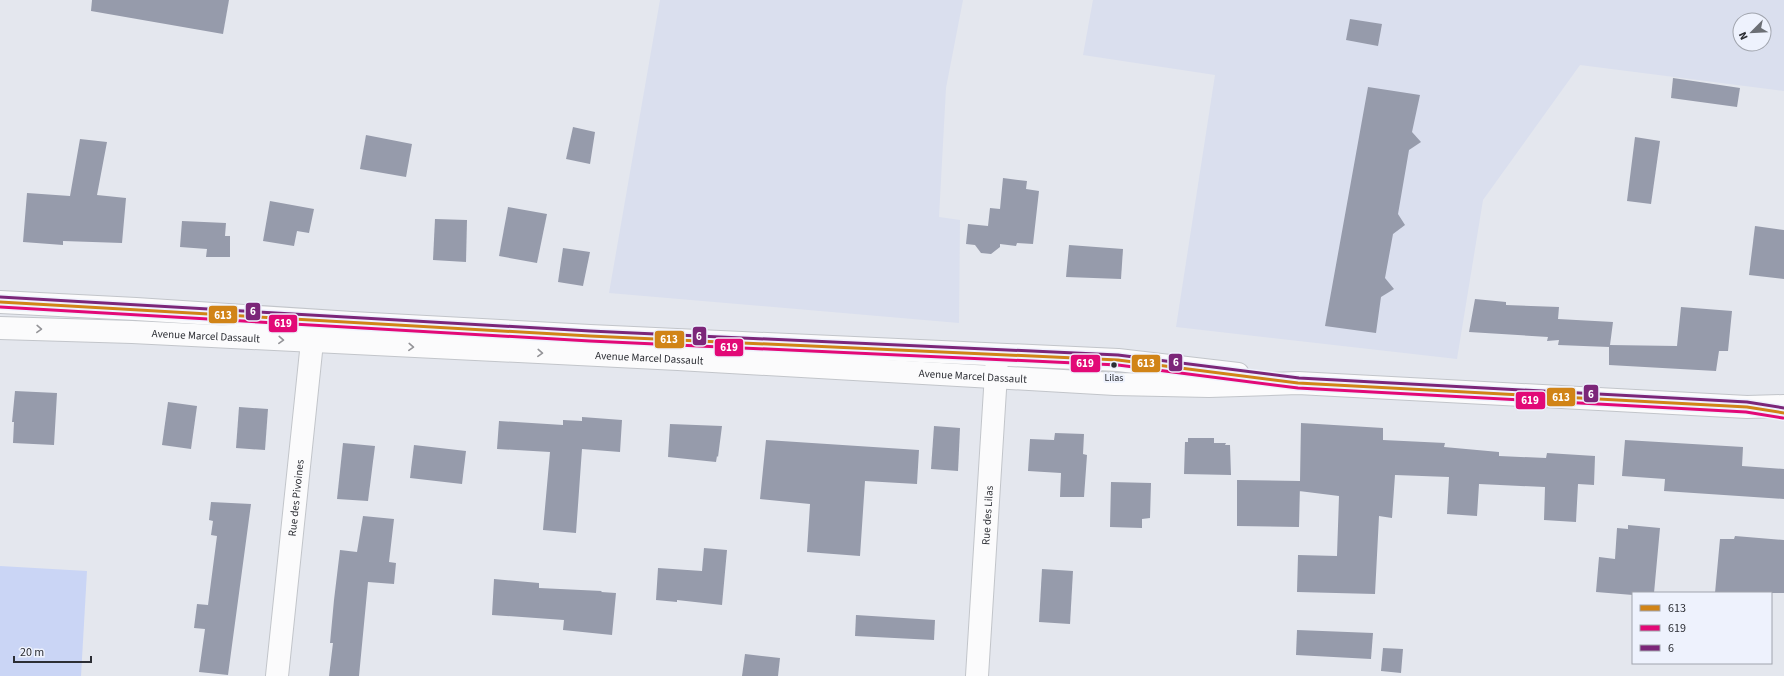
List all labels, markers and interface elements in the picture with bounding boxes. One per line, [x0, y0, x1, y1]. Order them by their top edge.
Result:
north arrow [1732, 12, 1772, 52]
text: N [1735, 29, 1752, 42]
line badge: 6 [245, 302, 261, 321]
text: 6 [250, 304, 256, 319]
line badge: 613 [208, 305, 238, 324]
text: 613 [214, 308, 232, 323]
line badge: 619 [268, 314, 298, 333]
text: 619 [274, 316, 292, 331]
one-way arrow [36, 325, 42, 334]
street label: Avenue Marcel Dassault [151, 326, 261, 346]
line badge: 6 [692, 326, 707, 346]
text: 6 [696, 329, 702, 344]
line badge: 613 [654, 330, 685, 349]
text: 613 [660, 332, 678, 347]
one-way arrow [278, 336, 284, 345]
line badge: 619 [714, 338, 744, 357]
text: 619 [720, 340, 738, 355]
one-way arrow [408, 342, 414, 351]
street label: Avenue Marcel Dassault [595, 348, 704, 368]
one-way arrow [537, 349, 543, 357]
line badge: 6 [1168, 353, 1183, 372]
line badge: 619 [1070, 354, 1101, 373]
line badge: 613 [1131, 354, 1161, 373]
text: 6 [1173, 355, 1179, 370]
text: 619 [1076, 356, 1094, 371]
text: 613 [1137, 356, 1155, 371]
marker: Lilas [1109, 360, 1119, 370]
street label: Avenue Marcel Dassault [918, 366, 1028, 387]
place label: Lilas [1104, 371, 1124, 385]
line badge: 6 [1583, 384, 1599, 403]
line badge: 613 [1546, 387, 1576, 407]
text: 6 [1588, 387, 1594, 402]
text: 613 [1552, 390, 1570, 405]
line badge: 619 [1515, 391, 1546, 410]
text: 619 [1521, 393, 1539, 408]
street label: Rue des Pivoines [285, 458, 308, 537]
street label: Rue des Lilas [978, 485, 997, 545]
legend [1632, 592, 1772, 664]
text: 613 [1668, 600, 1686, 617]
text: 619 [1668, 620, 1686, 637]
scale bar [14, 638, 91, 664]
text: 6 [1668, 640, 1674, 657]
text: 20 m [20, 644, 44, 661]

